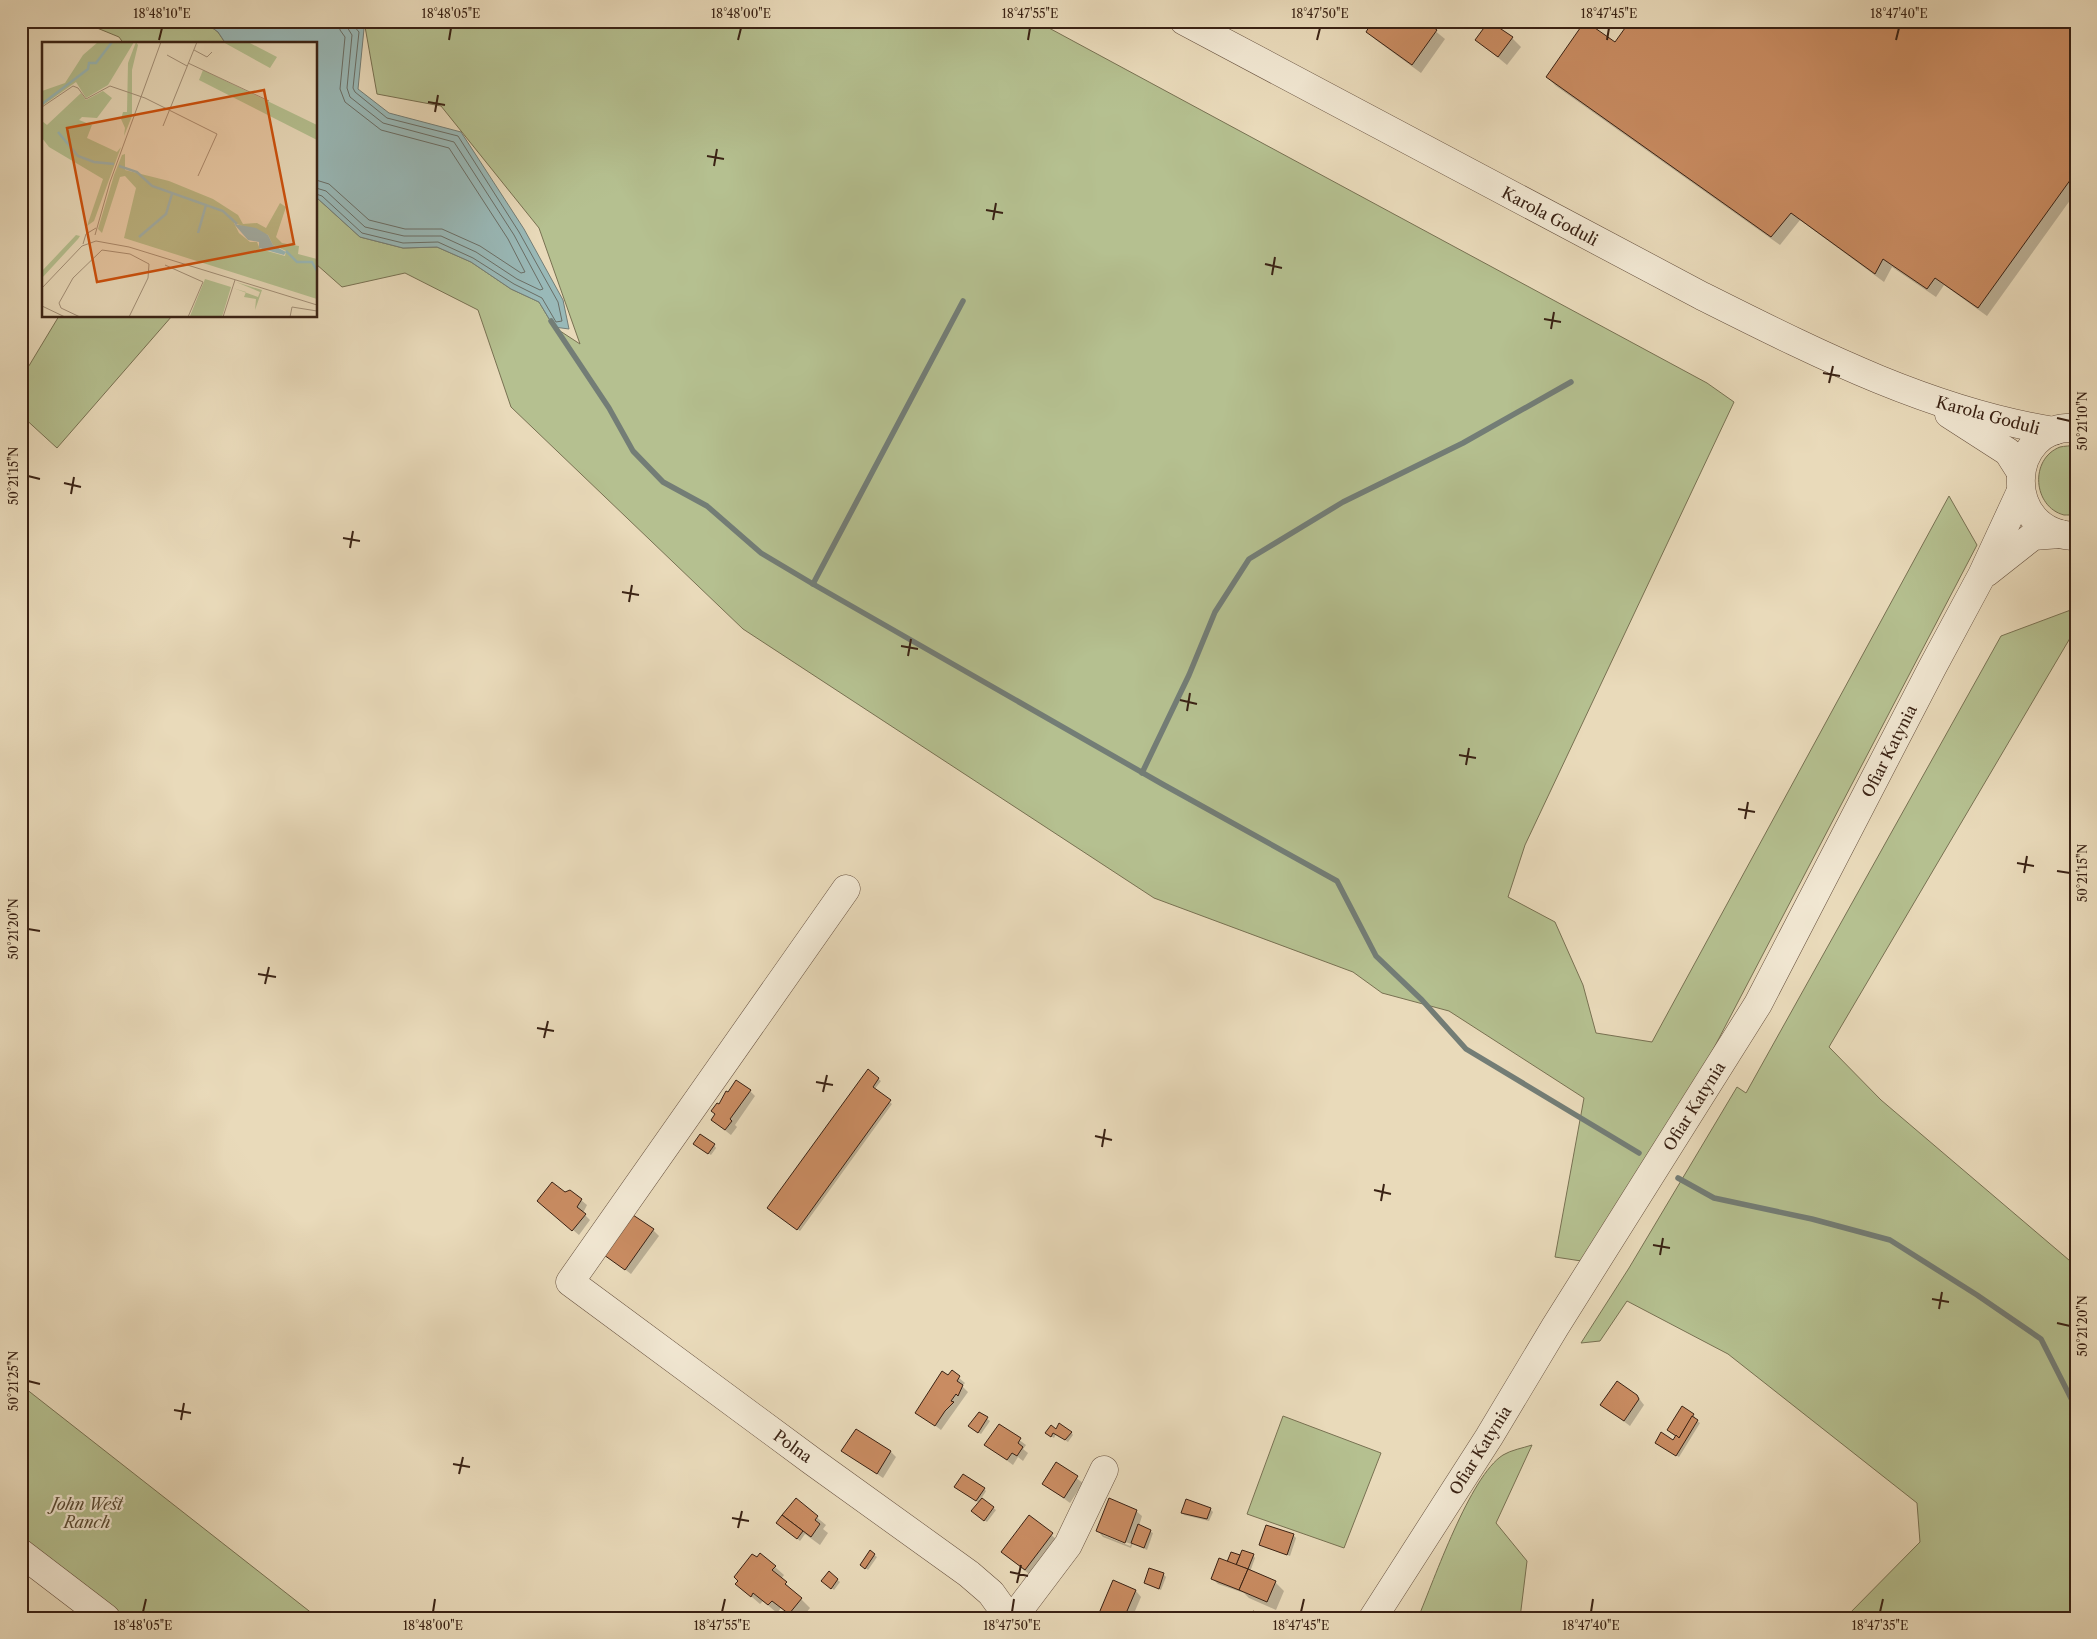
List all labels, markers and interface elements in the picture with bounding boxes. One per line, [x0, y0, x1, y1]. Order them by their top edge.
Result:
text: 18°48'10"E [133, 6, 191, 21]
text: 18°48'05"E [422, 6, 480, 21]
text: 18°48'00"E [711, 6, 771, 21]
text: 18°47'55"E [1002, 6, 1058, 21]
text: 18°47'50"E [1291, 6, 1349, 21]
text: 18°47'45"E [1581, 6, 1637, 21]
text: 18°47'40"E [1870, 6, 1928, 21]
inset map [42, 42, 318, 318]
street label: Karola Goduli [1498, 182, 1602, 250]
text: 50°21'10"N [2075, 391, 2090, 451]
street label: Karola Goduli [1934, 392, 2042, 438]
text: 50°21'15"N [6, 447, 21, 505]
street label: Ofiar Katynia [1857, 701, 1921, 801]
text: 50°21'15"N [2075, 844, 2090, 902]
text: 50°21'20"N [6, 898, 21, 960]
street label: Ofiar Katynia [1659, 1057, 1730, 1154]
text: 50°21'20"N [2075, 1295, 2090, 1357]
text: 50°21'25"N [6, 1351, 21, 1411]
street label: Ofiar Katynia [1445, 1401, 1516, 1498]
street label: Polna [770, 1425, 817, 1467]
park label: John West Ranch [46, 1494, 124, 1532]
text: 18°48'05"E [114, 1618, 172, 1633]
text: 18°48'00"E [403, 1618, 463, 1633]
text: 18°47'55"E [694, 1618, 750, 1633]
text: 18°47'50"E [983, 1618, 1041, 1633]
text: 18°47'45"E [1273, 1618, 1329, 1633]
text: 18°47'40"E [1562, 1618, 1620, 1633]
text: 18°47'35"E [1852, 1618, 1908, 1633]

